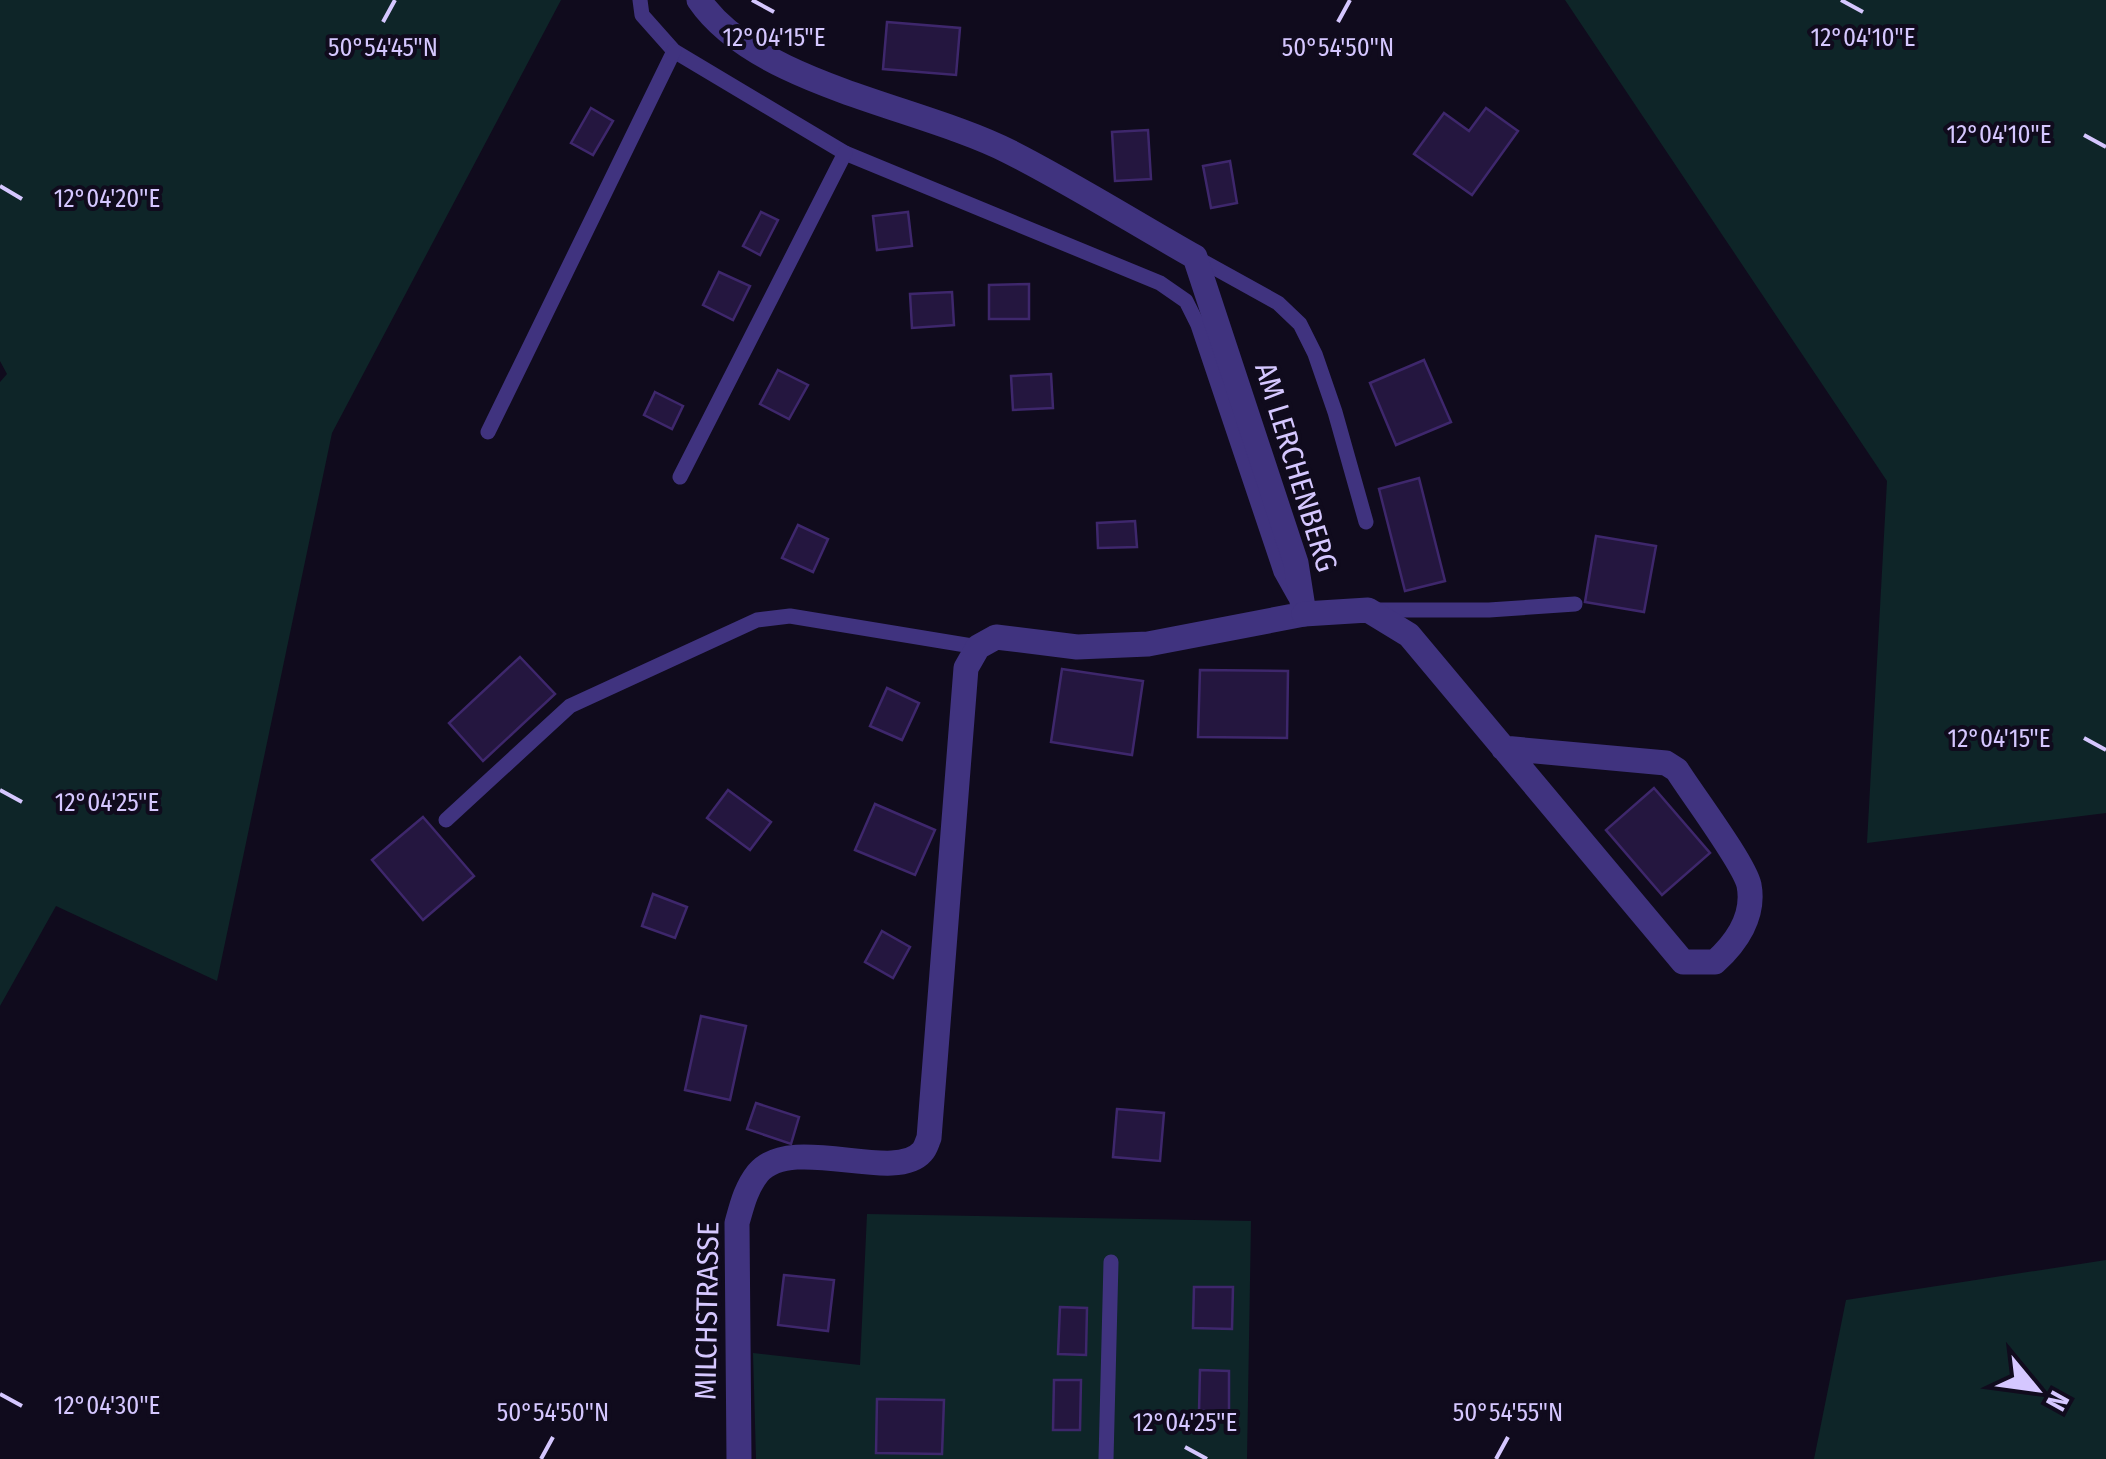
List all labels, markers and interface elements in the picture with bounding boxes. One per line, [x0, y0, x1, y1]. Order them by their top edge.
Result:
text: 12°04'15"E [722, 23, 826, 53]
text: 12°04'10"E [1810, 23, 1916, 53]
text: 50°54'45"N [328, 33, 438, 63]
text: 50°54'50"N [1282, 33, 1394, 63]
text: 12°04'10"E [1946, 120, 2052, 150]
text: 12°04'20"E [54, 184, 160, 214]
street label: AM LERCHENBERG [1247, 358, 1345, 576]
text: 12°04'15"E [1947, 724, 2051, 754]
text: 12°04'25"E [55, 788, 159, 818]
street label: MILCHSTRASSE [687, 1222, 727, 1400]
north arrow [1986, 1339, 2086, 1439]
text: N [2039, 1386, 2076, 1416]
text: 12°04'30"E [54, 1391, 160, 1421]
text: 50°54'50"N [497, 1398, 609, 1428]
text: 50°54'55"N [1453, 1398, 1563, 1428]
text: 12°04'25"E [1133, 1408, 1237, 1438]

